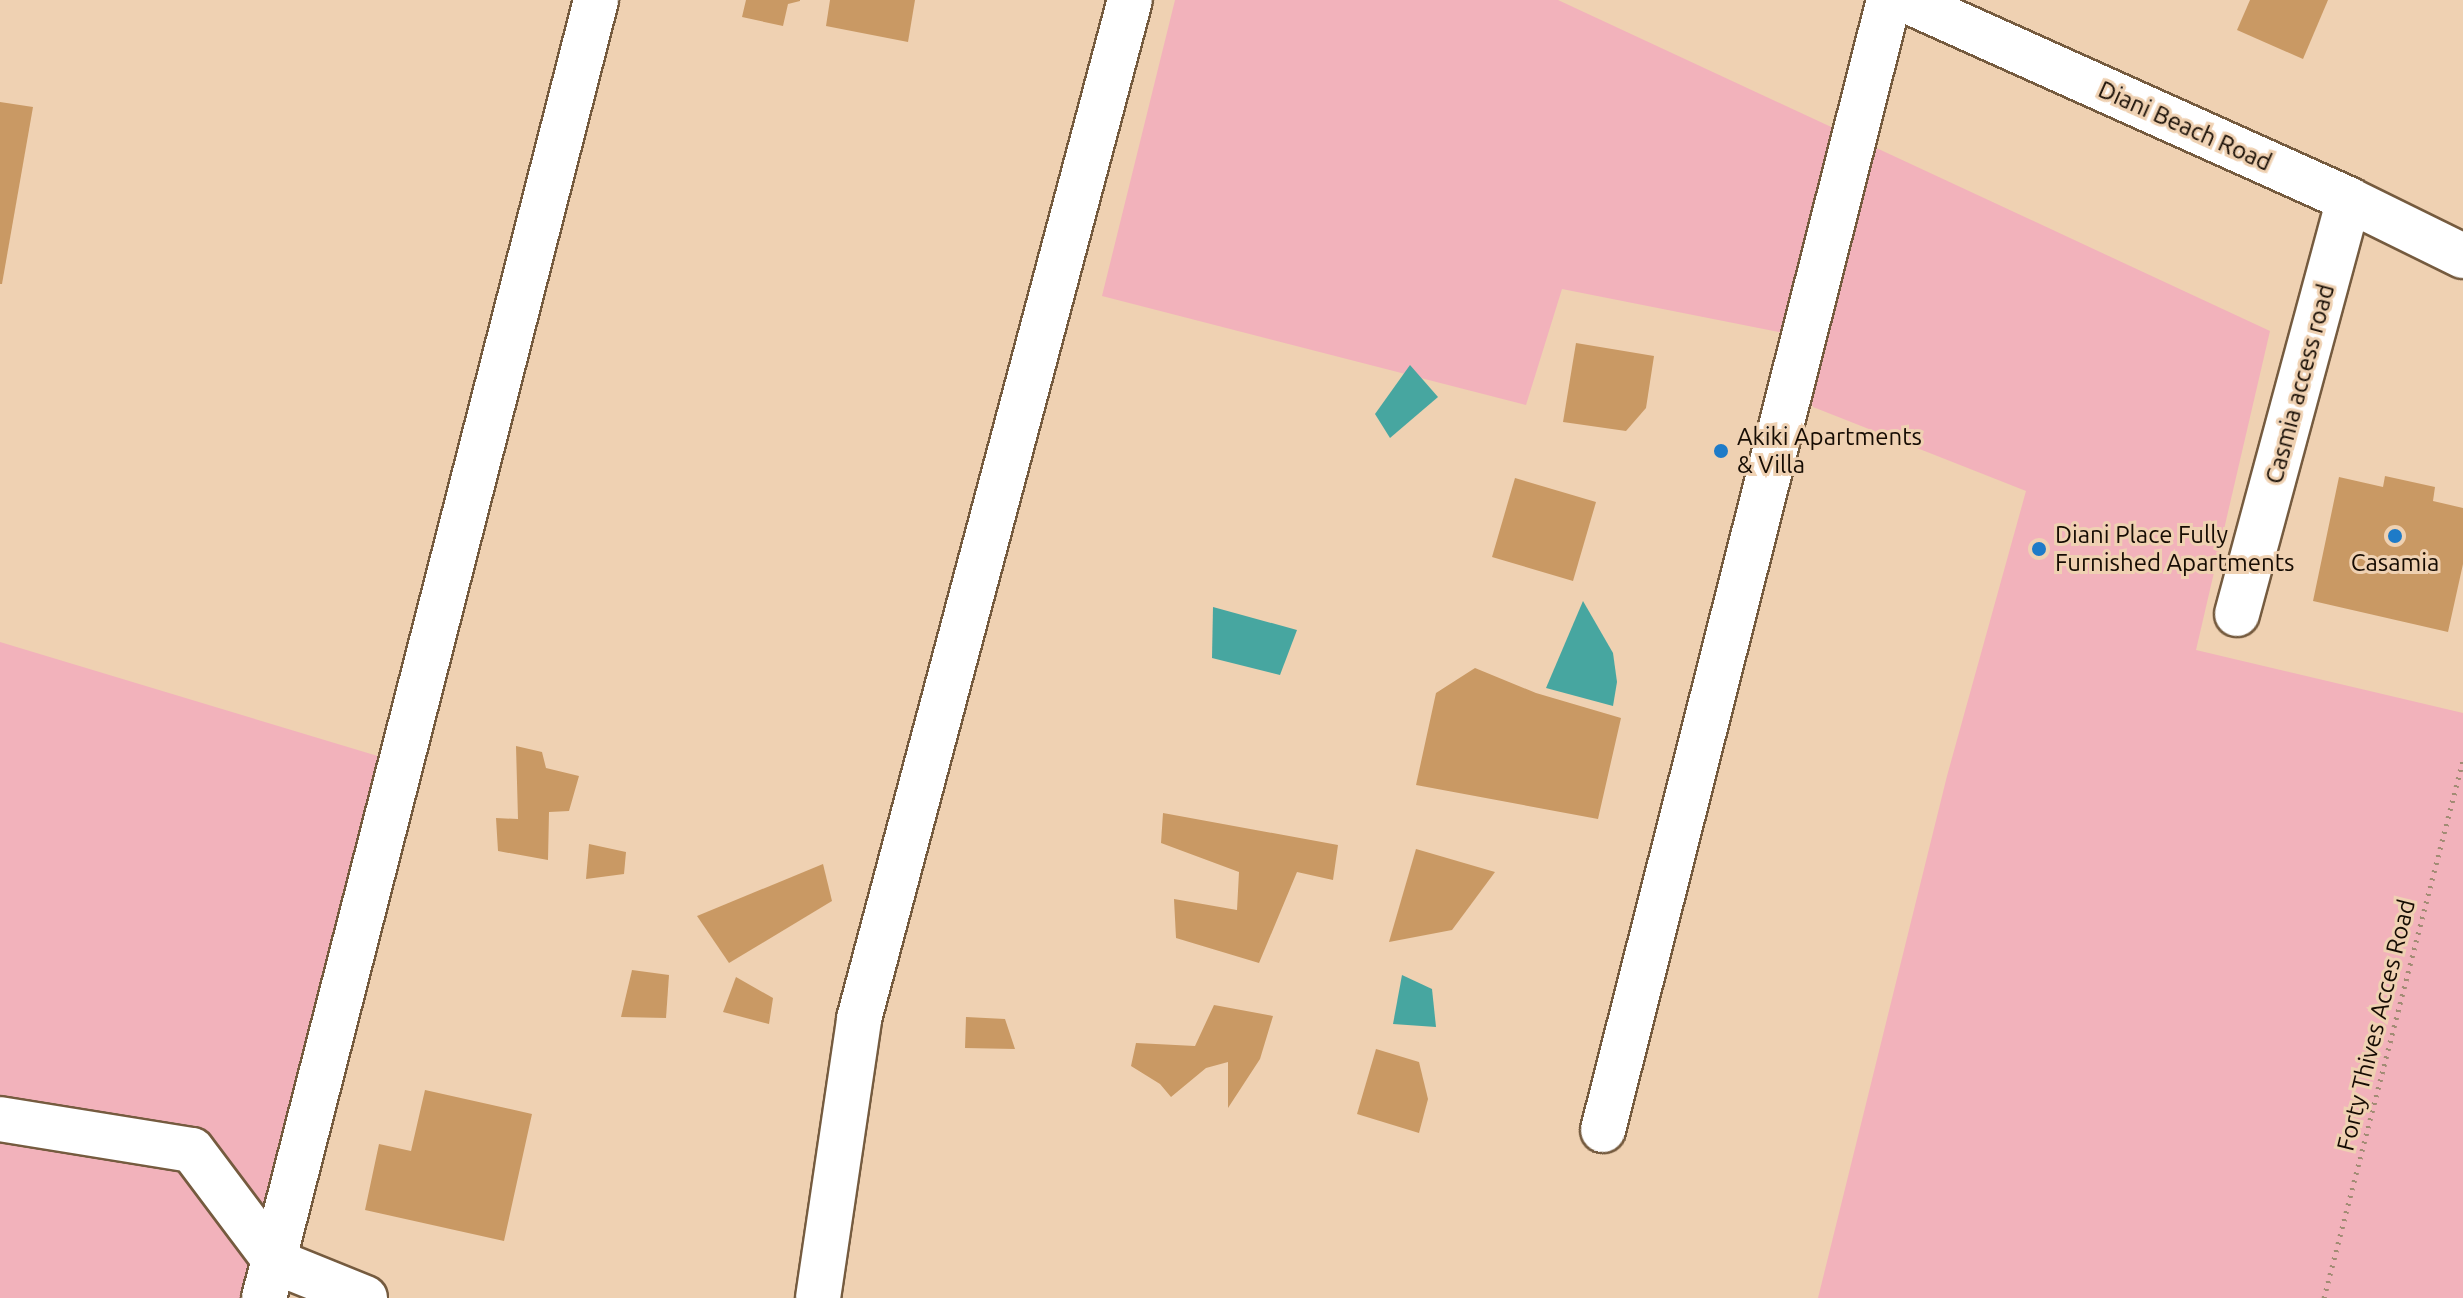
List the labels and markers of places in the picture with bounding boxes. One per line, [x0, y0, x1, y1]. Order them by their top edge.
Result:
place label: Akiki Apartments & Villa [1737, 423, 1922, 479]
marker: Akiki Apartments & Villa [1712, 442, 1730, 460]
place label: Diani Place Fully Furnished Apartments [2055, 521, 2295, 577]
marker: Casamia [2386, 527, 2404, 545]
marker: Diani Place Fully Furnished Apartments [2030, 540, 2048, 558]
place label: Casamia [2351, 549, 2439, 577]

